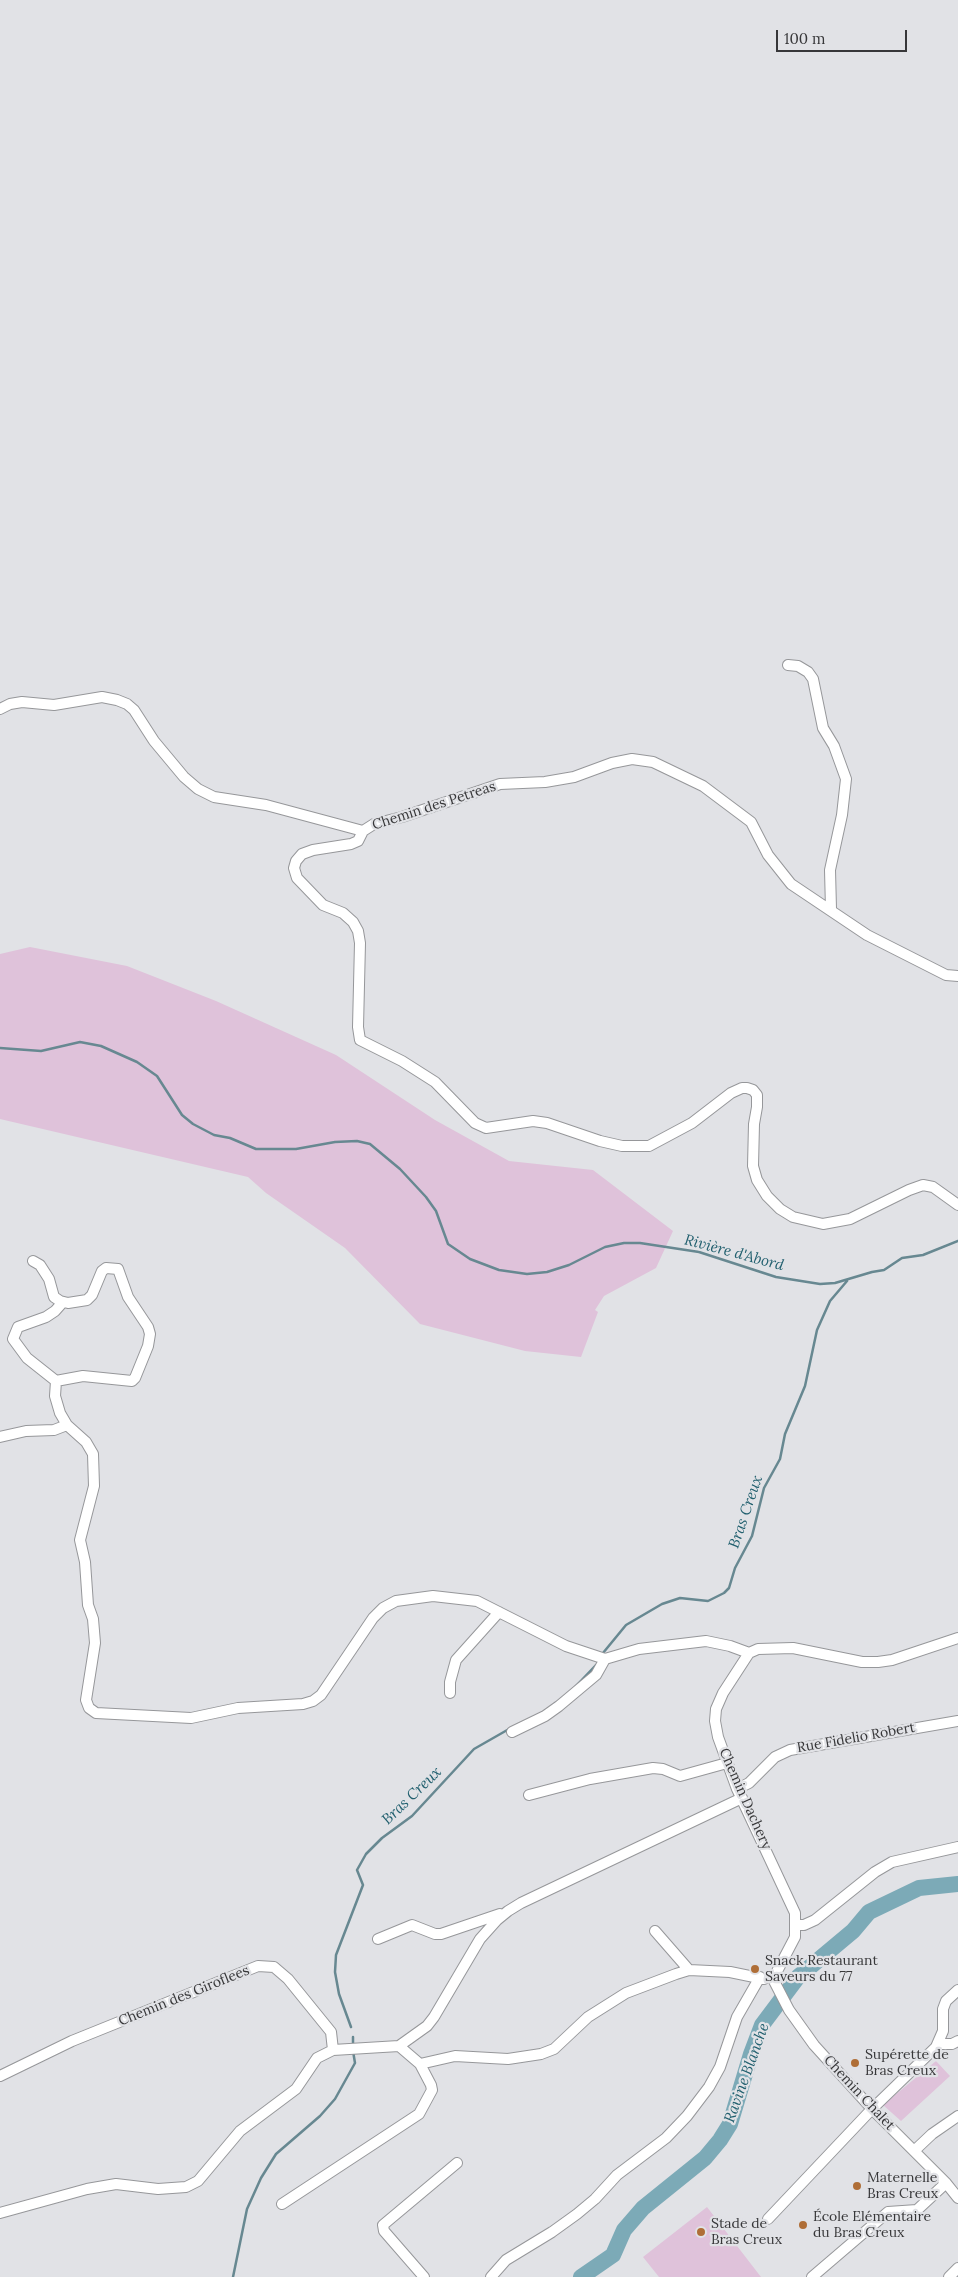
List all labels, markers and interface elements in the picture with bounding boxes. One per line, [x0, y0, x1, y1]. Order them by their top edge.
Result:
scale bar [778, 20, 909, 52]
text: 100 m [784, 29, 825, 48]
street label: Chemin des Petreas [370, 778, 498, 834]
water label: Rivière d'Abord [682, 1231, 786, 1275]
water label: Bras Creux [725, 1473, 767, 1551]
street label: Rue Fidelio Robert [796, 1719, 916, 1757]
street label: Chemin Dachery [715, 1746, 775, 1852]
water label: Bras Creux [379, 1763, 445, 1829]
place label: Snack Restaurant Saveurs du 77 [765, 1953, 878, 1985]
street label: Chemin des Giroflees [116, 1962, 252, 2030]
marker: Snack Restaurant Saveurs du 77 [749, 1963, 761, 1975]
water label: Ravine Blanche [721, 2021, 773, 2125]
place label: Supérette de Bras Creux [865, 2047, 949, 2080]
street label: Chemin Chalet [820, 2052, 898, 2134]
marker: Supérette de Bras Creux [849, 2057, 861, 2069]
place label: Maternelle Bras Creux [867, 2170, 938, 2202]
marker: Maternelle Bras Creux [851, 2180, 863, 2192]
place label: École Elémentaire du Bras Creux [813, 2209, 931, 2242]
place label: Stade de Bras Creux [711, 2216, 782, 2248]
marker: École Elémentaire du Bras Creux [797, 2219, 809, 2231]
marker: Stade de Bras Creux [695, 2226, 707, 2238]

